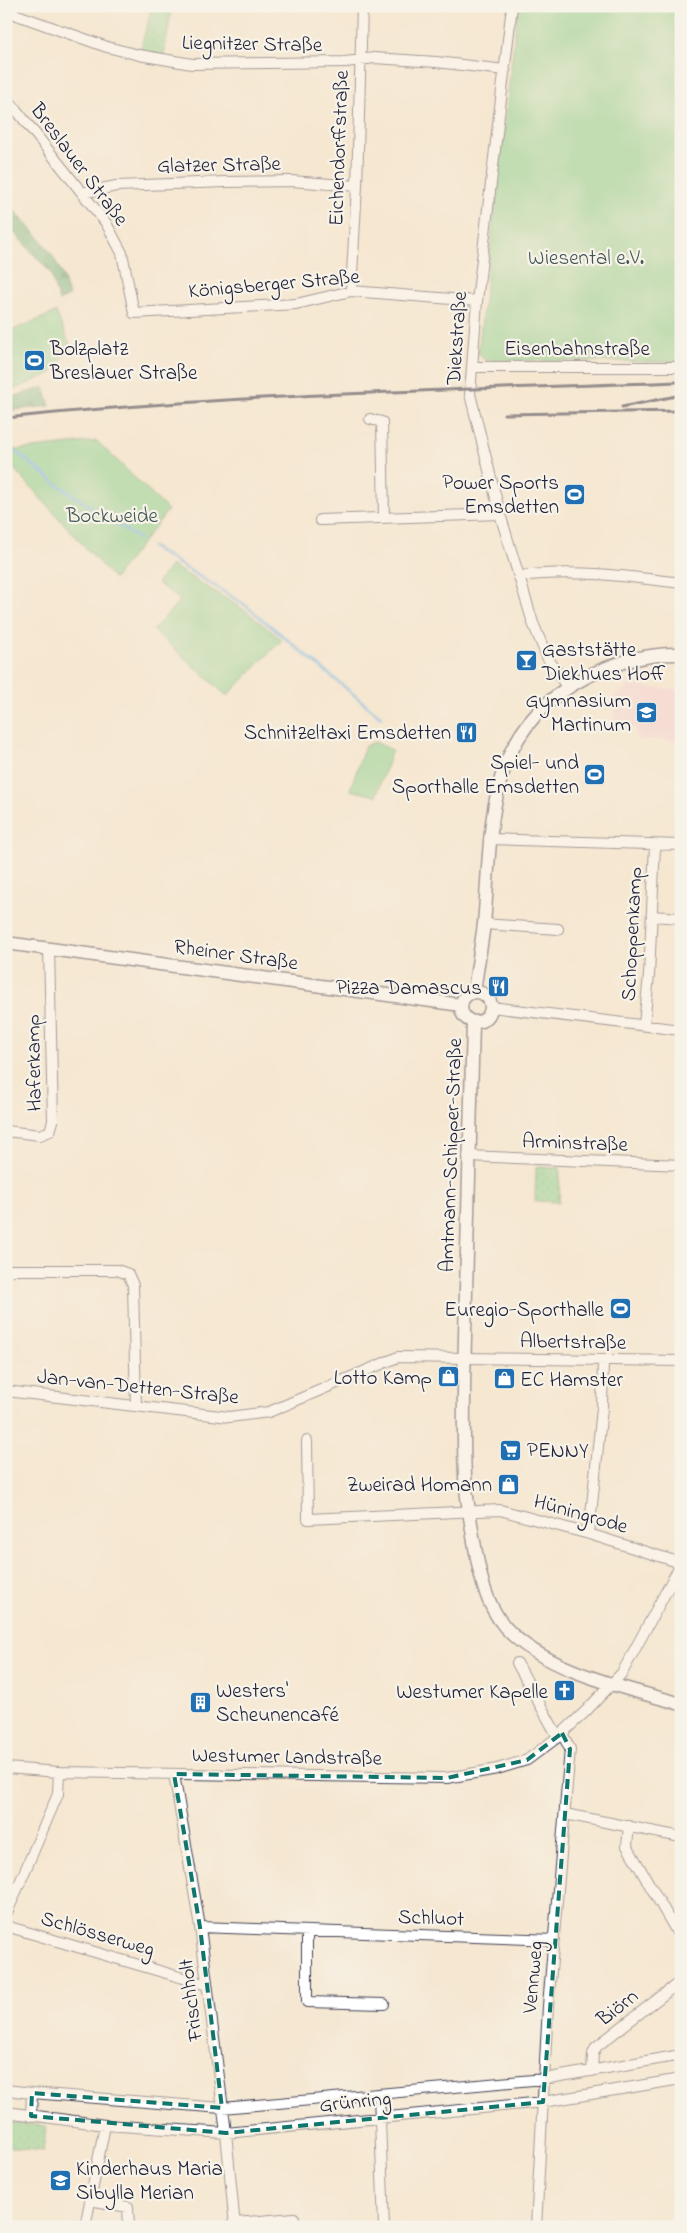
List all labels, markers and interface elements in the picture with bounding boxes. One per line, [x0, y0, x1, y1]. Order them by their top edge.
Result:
street label: Liegnitzer Straße [182, 29, 323, 63]
street label: Eichendorffstraße [322, 69, 358, 226]
street label: Breslauer Straße [21, 96, 135, 234]
street label: Glatzer Straße [157, 150, 282, 182]
park label: Wiesental e.V. [528, 244, 644, 274]
street label: Königsberger Straße [187, 263, 362, 309]
street label: Diekstraße [440, 290, 476, 387]
place label: Bolzplatz Breslauer Straße [49, 335, 198, 389]
street label: Eisenbahnstraße [504, 335, 650, 365]
sports icon: Bolzplatz Breslauer Straße [22, 348, 46, 372]
place label: Power Sports Emsdetten [442, 469, 559, 523]
sports icon: Power Sports Emsdetten [563, 482, 587, 506]
park label: Bockweide [65, 502, 158, 532]
place label: Gaststätte Diekhues Hoff [541, 636, 666, 690]
bar icon: Gaststätte Diekhues Hoff [514, 649, 538, 673]
place label: Gymnasium Martinum [525, 687, 631, 741]
school or university icon: Gymnasium Martinum [635, 700, 659, 724]
place label: Schnitzeltaxi Emsdetten [244, 719, 451, 749]
restaurant icon: Schnitzeltaxi Emsdetten [455, 720, 479, 744]
place label: Spiel- und Sporthalle Emsdetten [392, 749, 579, 803]
sports icon: Spiel- und Sporthalle Emsdetten [583, 762, 607, 786]
street label: Schoppenkamp [614, 866, 651, 1002]
street label: Rheiner Straße [172, 932, 300, 980]
place label: Pizza Damascus [336, 974, 482, 1004]
restaurant icon: Pizza Damascus [486, 975, 510, 999]
street label: Haferkamp [19, 1014, 51, 1112]
street label: Amtmann-Schipper-Straße [433, 1037, 471, 1273]
street label: Arminstraße [522, 1127, 629, 1161]
place label: Euregio-Sporthalle [444, 1296, 605, 1328]
sports icon: Euregio-Sporthalle [608, 1297, 632, 1321]
street label: Albertstraße [519, 1327, 627, 1359]
street label: Jan-van-Detten-Straße [35, 1362, 241, 1414]
place label: Lotto Kamp [334, 1364, 432, 1394]
shop icon: Lotto Kamp [436, 1365, 460, 1389]
place label: EC Hamster [520, 1366, 623, 1396]
shop icon: EC Hamster [492, 1367, 516, 1391]
place label: PENNY [527, 1437, 589, 1467]
supermarket icon: PENNY [499, 1438, 523, 1462]
place label: Zweirad Homann [347, 1471, 492, 1501]
shop icon: Zweirad Homann [496, 1472, 520, 1496]
street label: Hüningrode [529, 1487, 632, 1545]
place label: Westers' Scheunencafé [216, 1677, 339, 1731]
place label: Westumer Kapelle [396, 1678, 549, 1708]
church icon: Westumer Kapelle [552, 1679, 576, 1703]
building icon: Westers' Scheunencafé [188, 1690, 212, 1714]
street label: Westumer Landstraße [192, 1741, 383, 1775]
street label: Schluot [397, 1903, 465, 1935]
street label: Schlösserweg [36, 1904, 158, 1967]
street label: Vennweg [516, 1940, 554, 2016]
street label: Frischholt [172, 1957, 212, 2044]
street label: Biörn [590, 1983, 645, 2035]
street label: Grünring [318, 2084, 393, 2124]
place label: Kinderhaus Maria Sibylla Merian [76, 2155, 223, 2211]
school or university icon: Kinderhaus Maria Sibylla Merian [48, 2168, 72, 2192]

